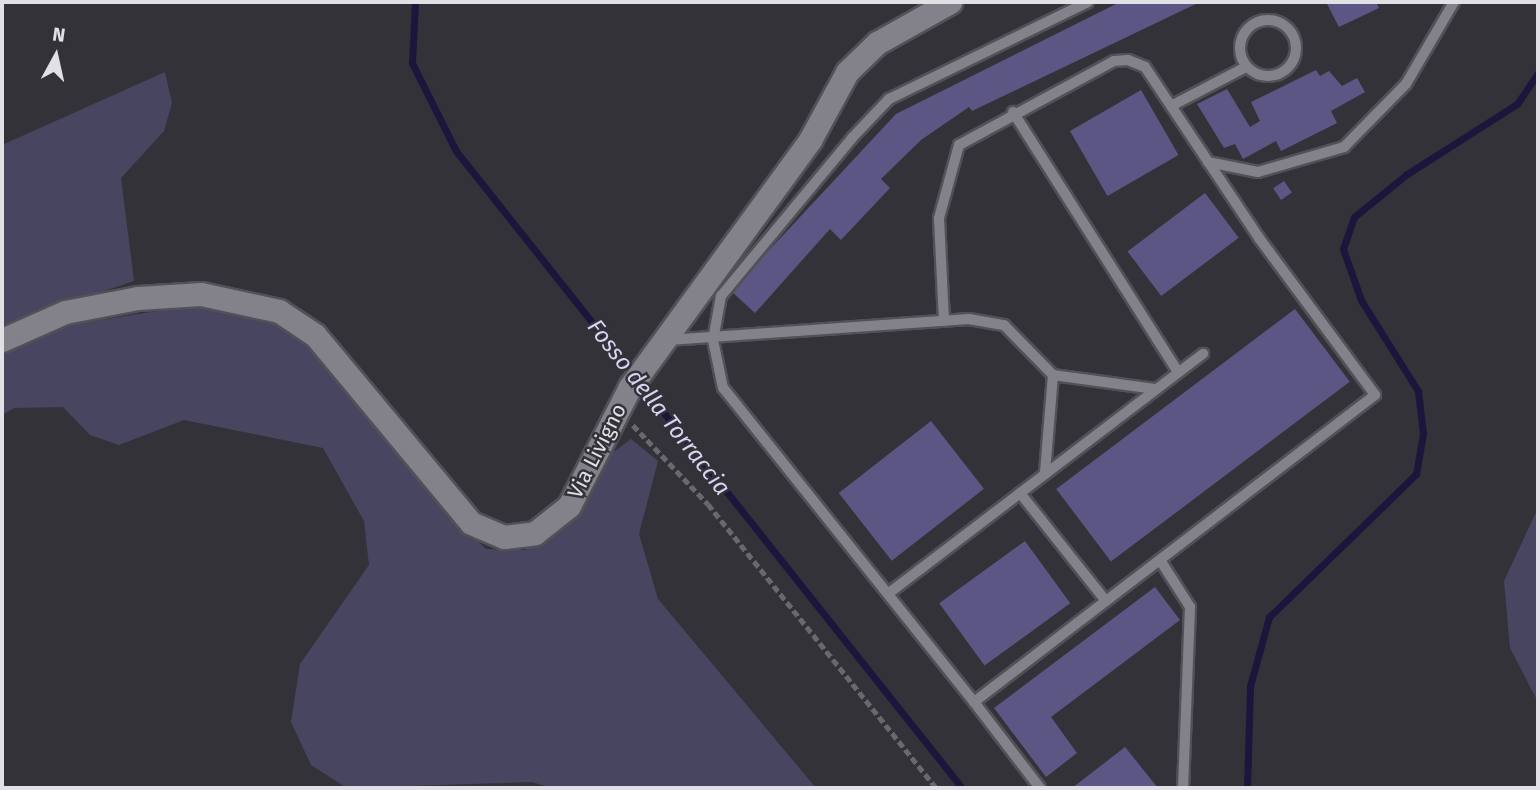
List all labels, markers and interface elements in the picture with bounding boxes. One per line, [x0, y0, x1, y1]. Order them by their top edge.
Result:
north arrow [21, 21, 91, 91]
text: N [51, 22, 67, 47]
water label: Fosso della Torraccia [582, 313, 736, 501]
street label: Via Livigno [562, 400, 632, 502]

